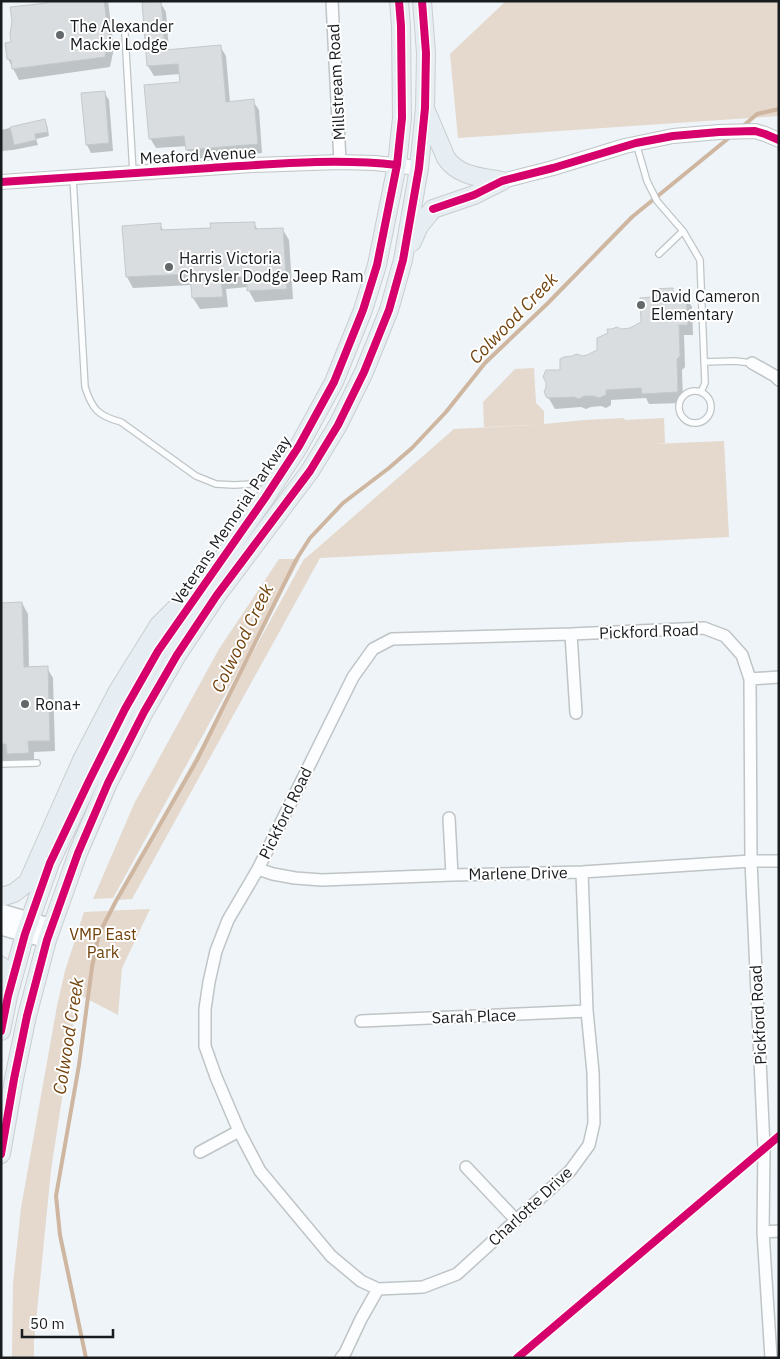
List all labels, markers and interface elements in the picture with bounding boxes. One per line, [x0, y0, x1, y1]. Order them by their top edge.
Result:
place label: The Alexander Mackie Lodge [70, 16, 174, 54]
street label: Millstream Road [323, 23, 349, 141]
marker: The Alexander Mackie Lodge [54, 29, 66, 41]
street label: Meaford Avenue [139, 142, 257, 168]
place label: Harris Victoria Chrysler Dodge Jeep Ram [179, 248, 364, 286]
marker: Harris Victoria Chrysler Dodge Jeep Ram [163, 261, 175, 273]
water label: Colwood Creek [464, 267, 563, 368]
place label: David Cameron Elementary [651, 286, 760, 324]
marker: David Cameron Elementary [635, 299, 647, 311]
street label: Veterans Memorial Parkway [167, 432, 295, 608]
water label: Colwood Creek [206, 579, 279, 696]
street label: Pickford Road [599, 619, 699, 643]
place label: Rona+ [35, 694, 81, 714]
marker: Rona+ [19, 698, 31, 710]
street label: Pickford Road [254, 764, 316, 862]
street label: Marlene Drive [468, 862, 568, 884]
park label: VMP East Park [69, 924, 137, 962]
street label: Pickford Road [745, 965, 771, 1065]
water label: Colwood Creek [47, 975, 89, 1096]
street label: Sarah Place [431, 1005, 517, 1027]
street label: Charlotte Drive [484, 1162, 576, 1250]
scale bar [22, 1306, 114, 1338]
text: 50 m [30, 1314, 65, 1333]

